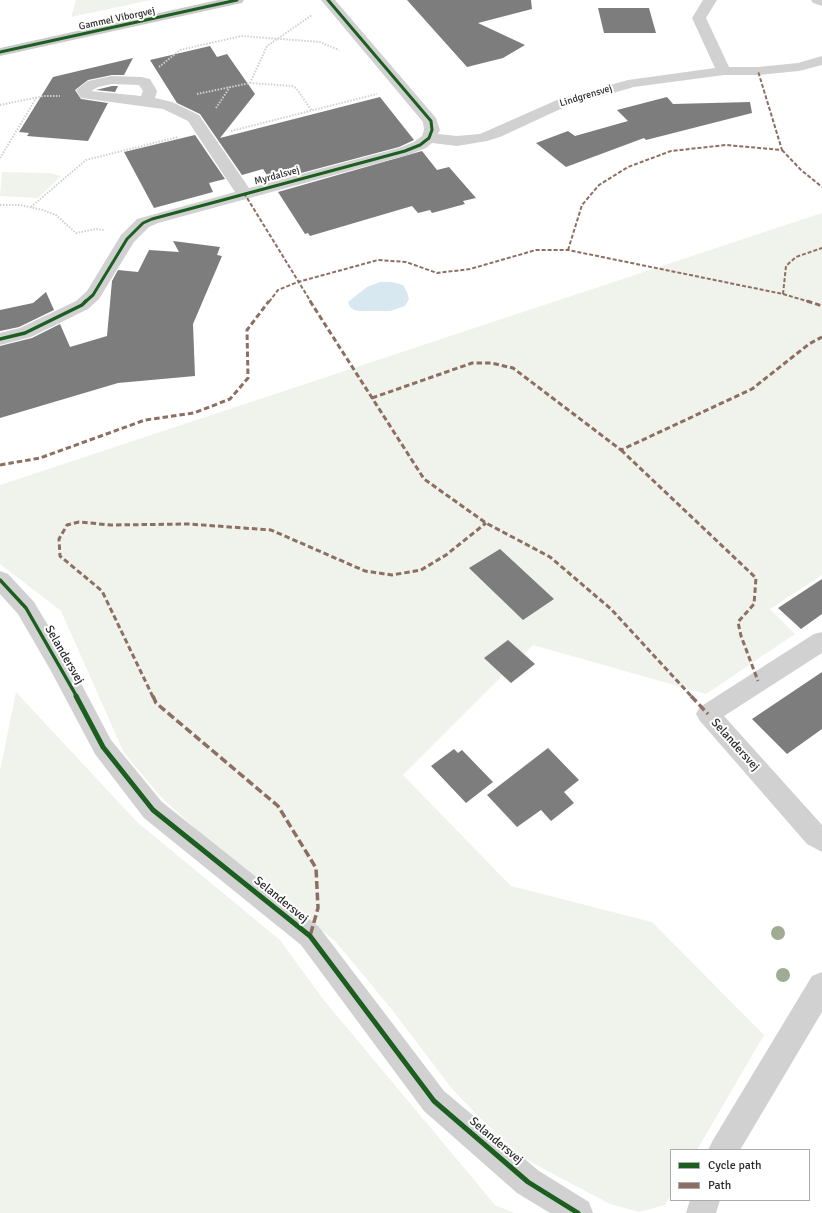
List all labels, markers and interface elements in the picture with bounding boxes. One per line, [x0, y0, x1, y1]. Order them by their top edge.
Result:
street label: Gammel Viborgvej [78, 5, 156, 33]
street label: Lindgrensvej [558, 82, 614, 110]
street label: Myrdalsvej [253, 164, 301, 188]
street label: Selandersvej [41, 623, 87, 687]
street label: Selandersvej [708, 716, 762, 774]
street label: Selandersvej [251, 874, 311, 926]
street label: Selandersvej [466, 1114, 526, 1168]
legend [670, 1149, 810, 1201]
text: Cycle path [708, 1158, 761, 1173]
text: Path [708, 1178, 731, 1193]

